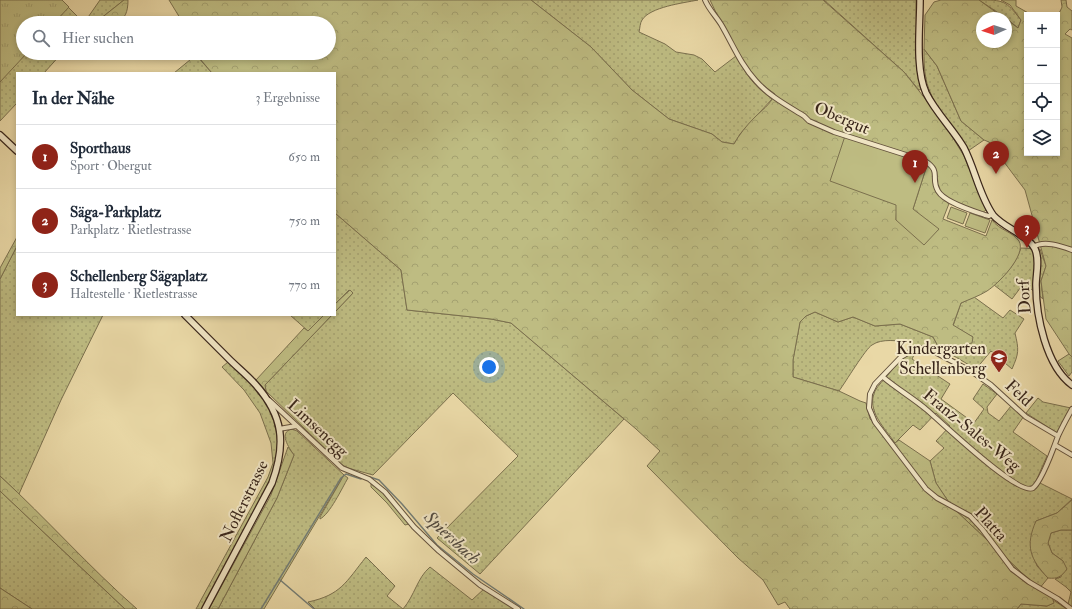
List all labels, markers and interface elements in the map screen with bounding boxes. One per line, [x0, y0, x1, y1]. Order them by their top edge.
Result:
north arrow [976, 12, 1012, 48]
map controls [1024, 12, 1060, 156]
button: + [1024, 12, 1060, 48]
search box [16, 16, 336, 60]
icon: search [30, 27, 52, 49]
text: Hier suchen [62, 29, 134, 48]
button: − [1024, 48, 1060, 84]
button: locate [1024, 84, 1060, 120]
text: In der Nähe [32, 88, 114, 109]
text: 3 Ergebnisse [255, 90, 320, 106]
street label: Obergut [811, 97, 873, 139]
button: layers [1024, 120, 1060, 156]
text: Sporthaus [70, 139, 131, 158]
pin: 2 [983, 141, 1009, 174]
text: 1 [43, 149, 47, 165]
text: 650 m [288, 149, 320, 165]
pin: 1 [902, 150, 928, 183]
text: Sport · Obergut [70, 158, 152, 174]
text: Säga-Parkplatz [70, 203, 161, 222]
text: 2 [42, 213, 48, 229]
text: 750 m [289, 213, 320, 229]
pin: 3 [1014, 215, 1040, 248]
text: Parkplatz · Rietlestrasse [70, 222, 192, 238]
text: Schellenberg Sägaplatz [70, 267, 207, 286]
text: 3 [43, 277, 48, 293]
text: 770 m [289, 277, 320, 293]
street label: Dorf [1012, 277, 1036, 315]
text: Haltestelle · Rietlestrasse [70, 286, 197, 302]
place label: Kindergarten Schellenberg [896, 338, 987, 379]
school or university icon: Kindergarten Schellenberg [989, 348, 1009, 373]
your location [479, 357, 499, 377]
street label: Feld [1001, 375, 1038, 411]
street label: Franz-Sales-Weg [919, 384, 1026, 476]
street label: Limsenegg [283, 395, 353, 462]
street label: Noflerstrasse [215, 457, 273, 545]
street label: Platta [970, 502, 1013, 546]
water label: Spiersbach [418, 505, 485, 570]

